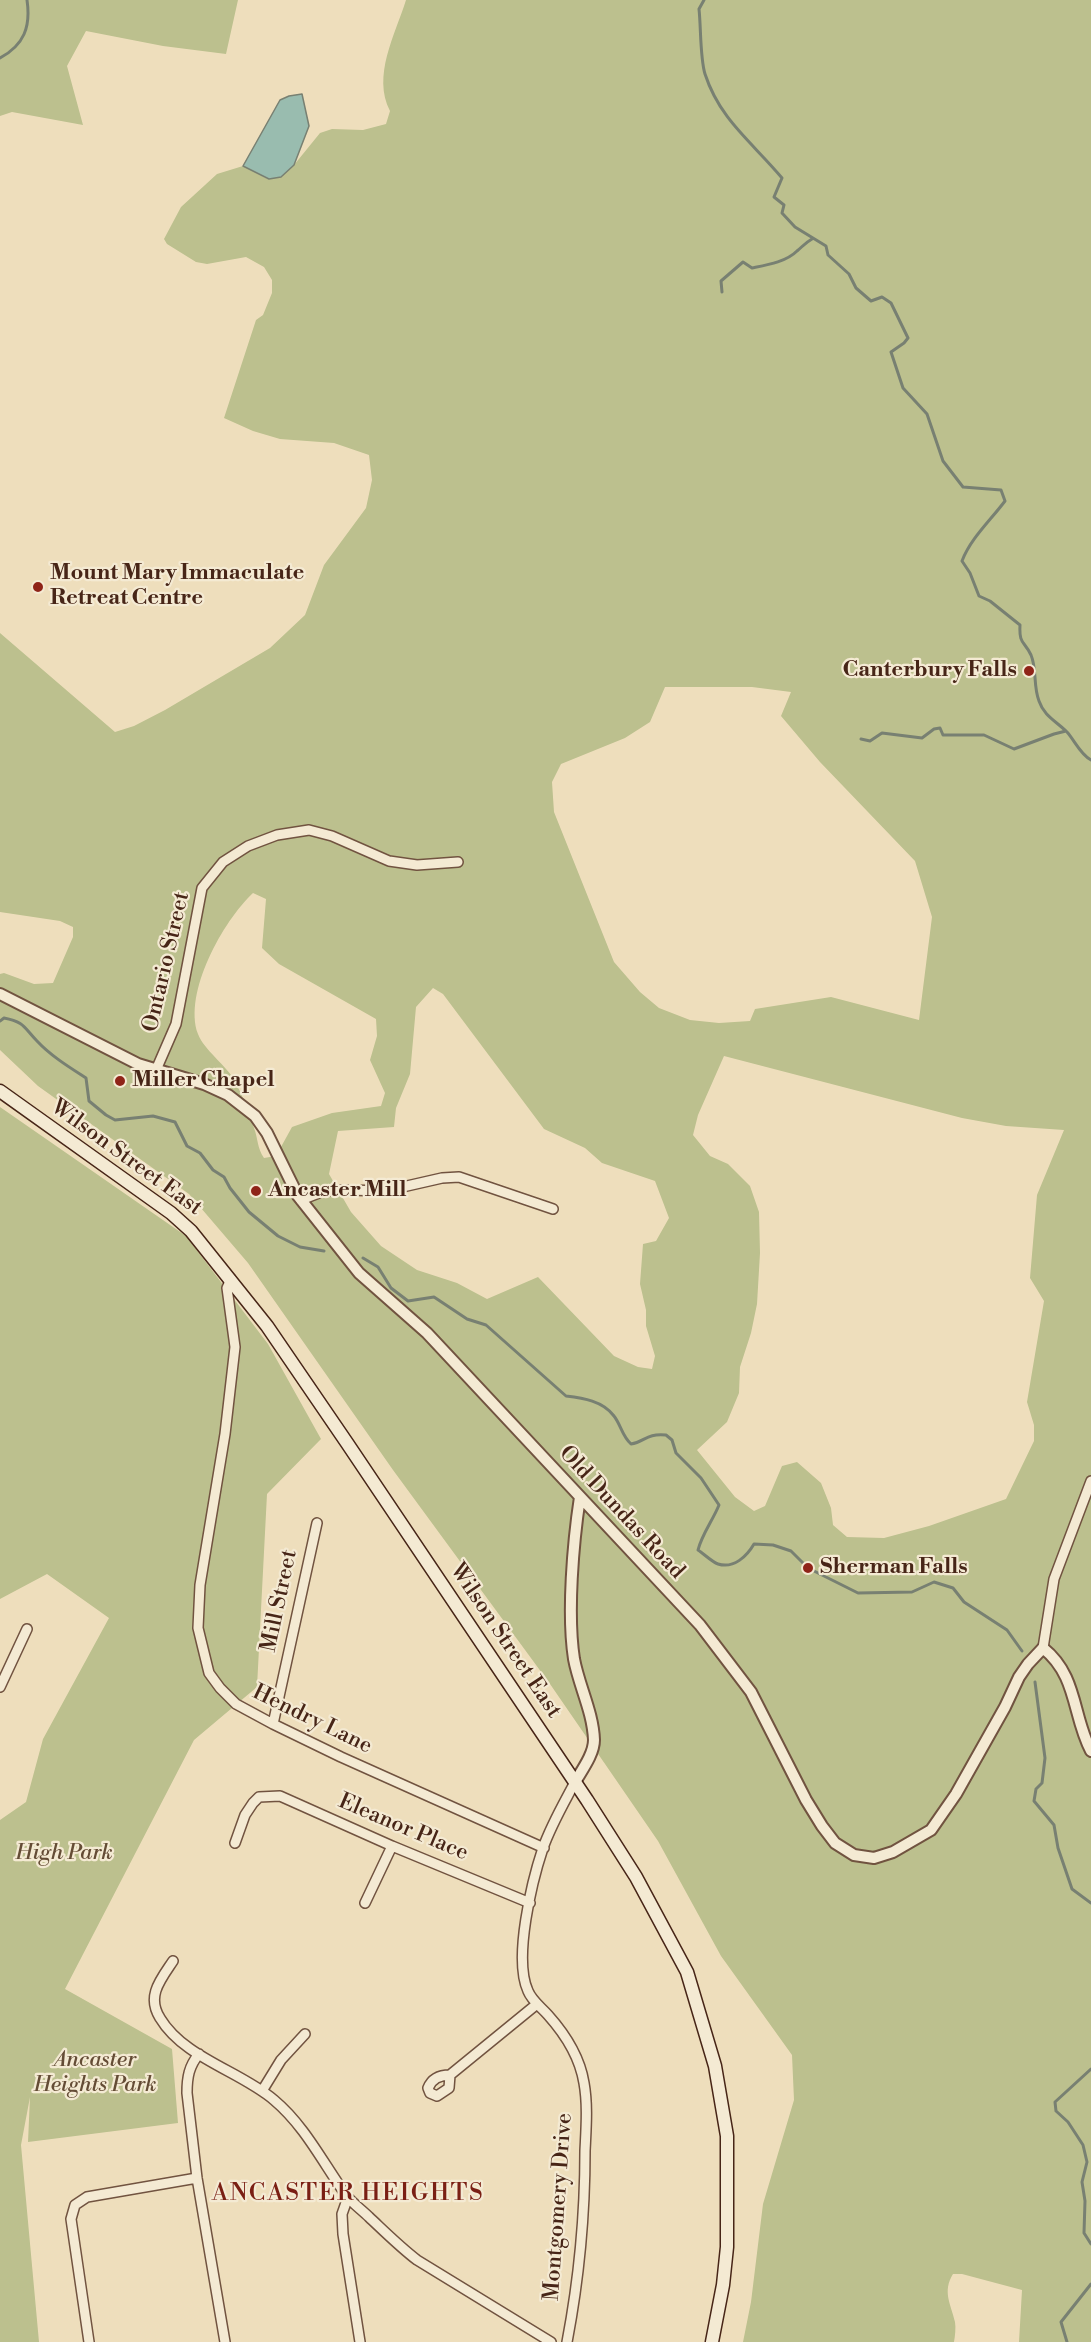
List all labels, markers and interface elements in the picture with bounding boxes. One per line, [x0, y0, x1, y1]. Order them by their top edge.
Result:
place label: Mount Mary Immaculate Retreat Centre [50, 561, 304, 612]
marker: Mount Mary Immaculate Retreat Centre [31, 580, 45, 594]
place label: Canterbury Falls [843, 658, 1017, 684]
marker: Canterbury Falls [1022, 664, 1036, 678]
street label: Ontario Street [138, 889, 196, 1035]
place label: Miller Chapel [132, 1068, 275, 1094]
marker: Miller Chapel [113, 1074, 127, 1088]
street label: Wilson Street East [45, 1094, 207, 1222]
place label: Ancaster Mill [268, 1178, 406, 1204]
marker: Ancaster Mill [249, 1184, 263, 1198]
street label: Old Dundas Road [553, 1441, 689, 1585]
street label: Mill Street [256, 1547, 304, 1655]
place label: Sherman Falls [820, 1555, 968, 1581]
street label: Wilson Street East [444, 1559, 566, 1723]
marker: Sherman Falls [801, 1561, 815, 1575]
street label: Hendry Lane [248, 1680, 376, 1760]
street label: Eleanor Place [334, 1789, 472, 1867]
park label: High Park [15, 1841, 113, 1867]
park label: Ancaster Heights Park [33, 2048, 157, 2100]
street label: Montgomery Drive [539, 2112, 579, 2302]
district label: ANCASTER HEIGHTS [212, 2180, 484, 2208]

